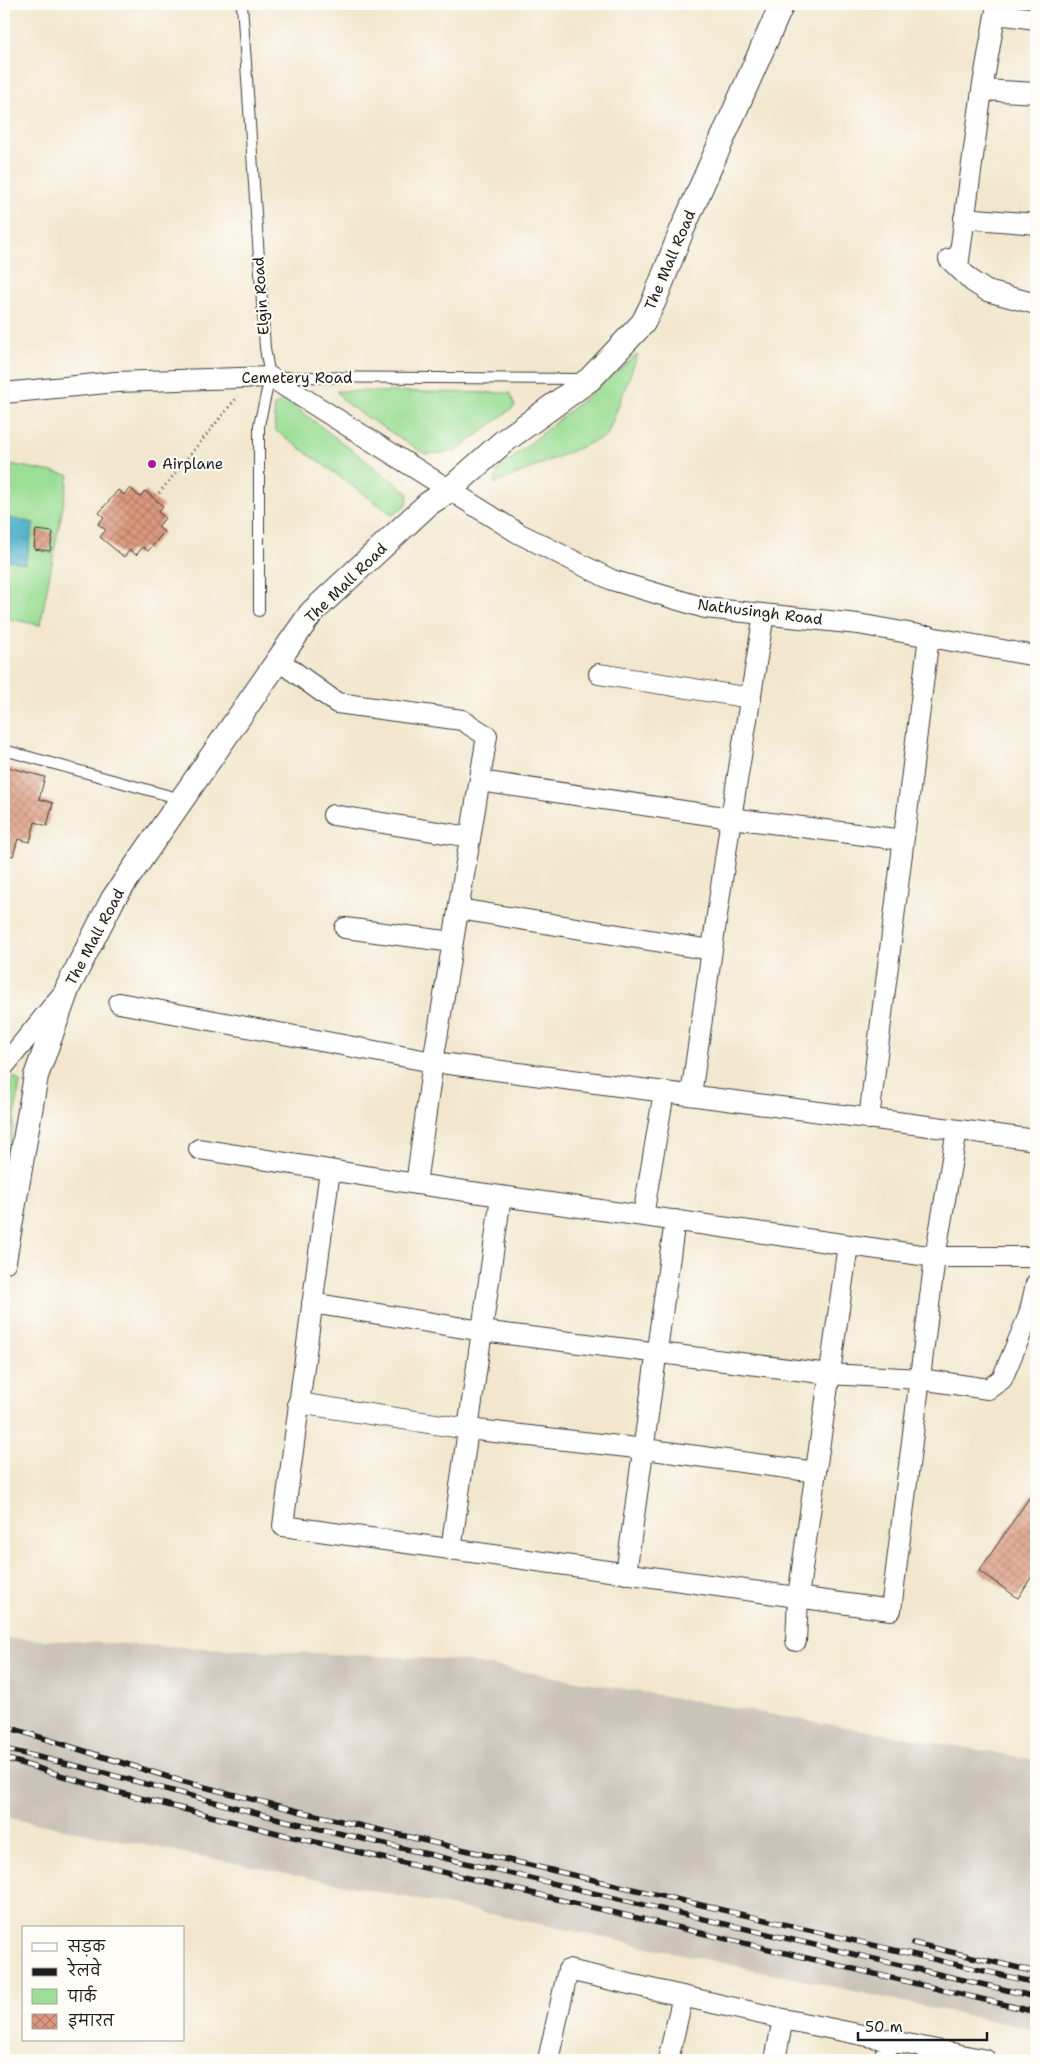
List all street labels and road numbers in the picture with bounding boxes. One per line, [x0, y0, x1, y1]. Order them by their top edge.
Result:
street label: The Mall Road [640, 206, 700, 313]
street label: Elgin Road [248, 256, 274, 336]
street label: Cemetery Road [242, 368, 353, 388]
street label: The Mall Road [301, 538, 392, 627]
street label: Nathusingh Road [696, 594, 824, 630]
street label: The Mall Road [61, 885, 129, 989]

